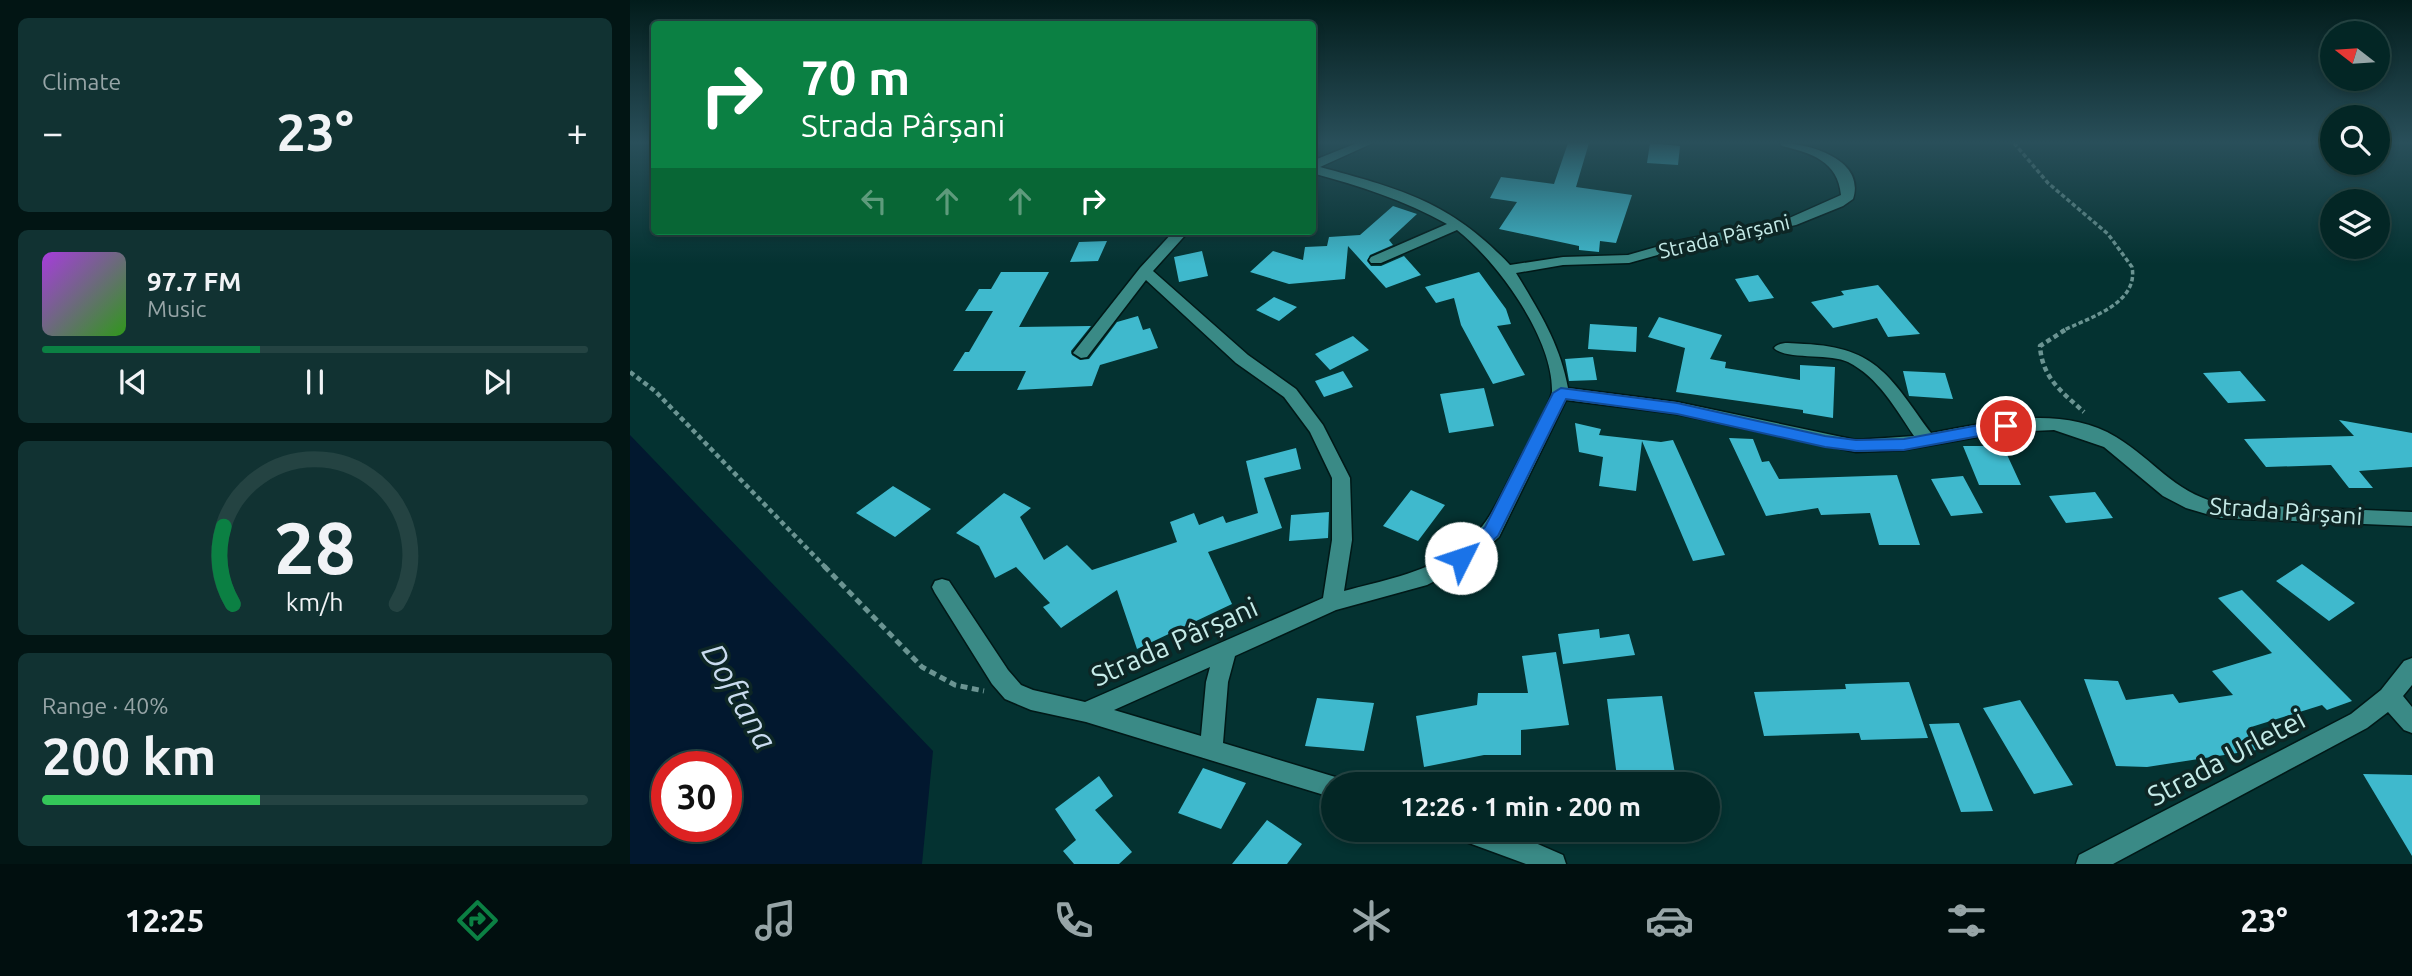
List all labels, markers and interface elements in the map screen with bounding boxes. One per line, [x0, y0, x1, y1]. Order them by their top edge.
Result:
north arrow [2320, 21, 2390, 91]
map controls [2320, 21, 2390, 259]
icon: right [686, 49, 777, 140]
text: 70 m [801, 49, 910, 104]
text: Climate [42, 69, 121, 94]
text: 23° [276, 103, 354, 161]
button: search [2320, 105, 2390, 175]
text: Strada Pârșani [801, 107, 1005, 143]
text: − [42, 111, 63, 153]
text: + [567, 111, 588, 153]
icon: left [855, 182, 893, 220]
icon: ahead [928, 182, 966, 220]
icon: ahead [1001, 182, 1039, 220]
icon: right [1074, 182, 1112, 220]
button: layers [2320, 189, 2390, 259]
street label: Strada Pârșani [1656, 209, 1792, 263]
text: 97.7 FM [147, 267, 241, 296]
text: Music [147, 296, 206, 321]
icon: previous [114, 363, 152, 401]
icon: pause [296, 363, 334, 401]
icon: next [478, 363, 516, 401]
pin [1976, 396, 2036, 456]
icon: arrive [1987, 407, 2025, 445]
street label: Strada Pârșani [2209, 492, 2363, 530]
text: 28 [274, 506, 356, 588]
position arrow [1424, 521, 1498, 595]
text: km/h [286, 588, 344, 616]
street label: Strada Pârșani [1086, 591, 1262, 691]
water label: Doftana [695, 637, 785, 755]
text: Range · 40% [42, 693, 169, 718]
street label: Strada Urletei [2142, 703, 2310, 811]
text: 200 km [42, 727, 216, 785]
speed limit sign: 30 [651, 751, 742, 842]
text: 12:26 · 1 min · 200 m [1400, 792, 1641, 821]
icon: directions [453, 896, 502, 945]
icon: music [751, 896, 800, 945]
icon: phone [1049, 896, 1098, 945]
icon: climate [1347, 896, 1396, 945]
icon: car [1645, 896, 1694, 945]
icon: filters [1942, 896, 1991, 945]
text: 12:25 [124, 902, 204, 938]
text: 23° [2240, 902, 2288, 938]

